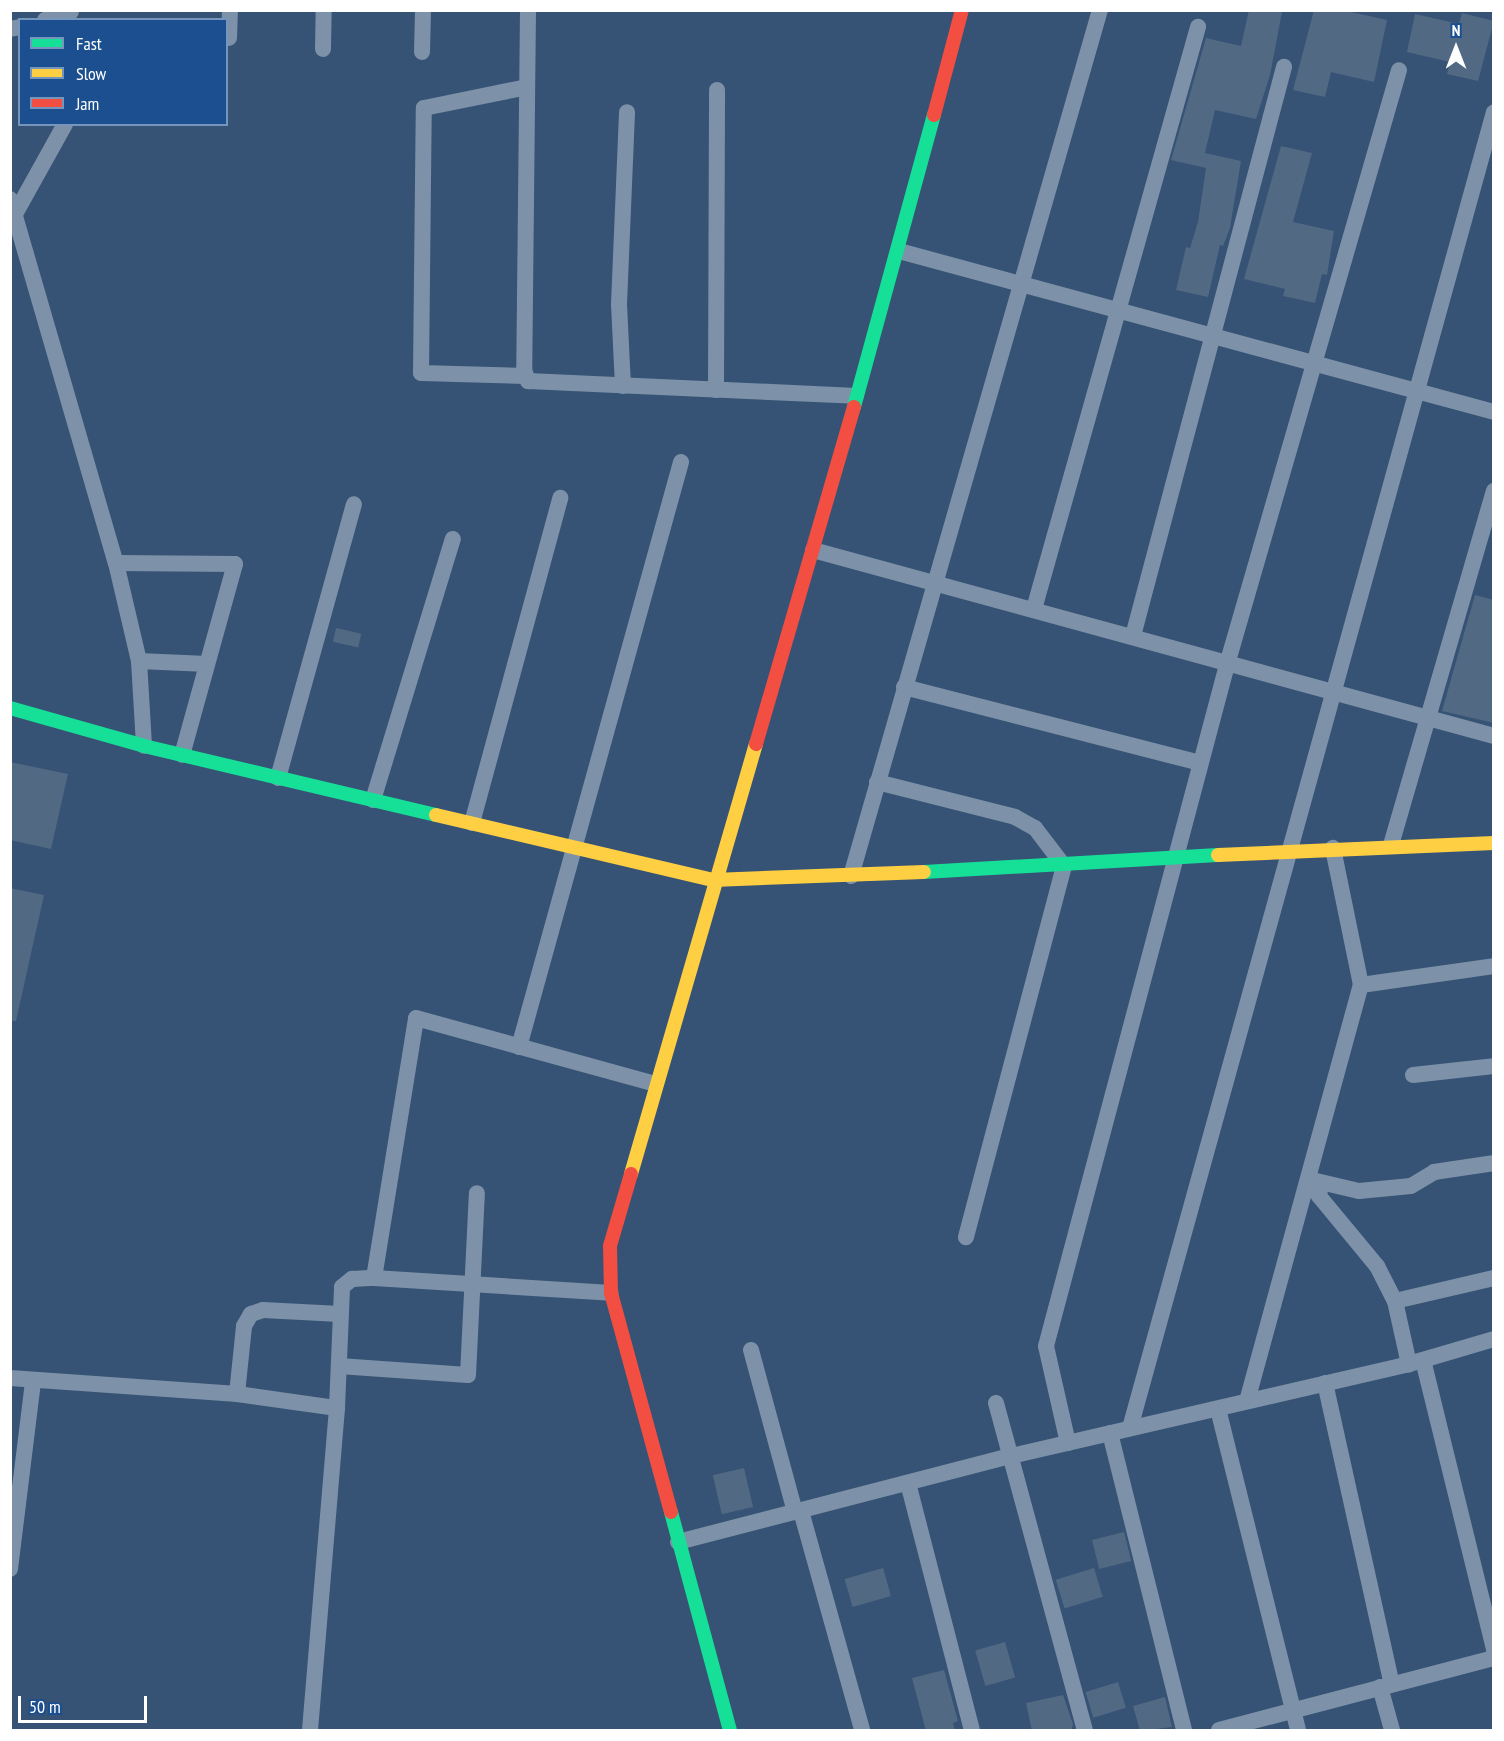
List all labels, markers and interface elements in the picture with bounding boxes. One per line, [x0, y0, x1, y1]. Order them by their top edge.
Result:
legend [18, 18, 228, 126]
north arrow [1426, 18, 1486, 78]
text: N [1452, 20, 1460, 40]
text: Fast [76, 32, 102, 55]
text: Slow [76, 62, 106, 85]
text: Jam [76, 92, 99, 115]
scale bar [21, 1684, 150, 1722]
text: 50 m [29, 1695, 61, 1718]

